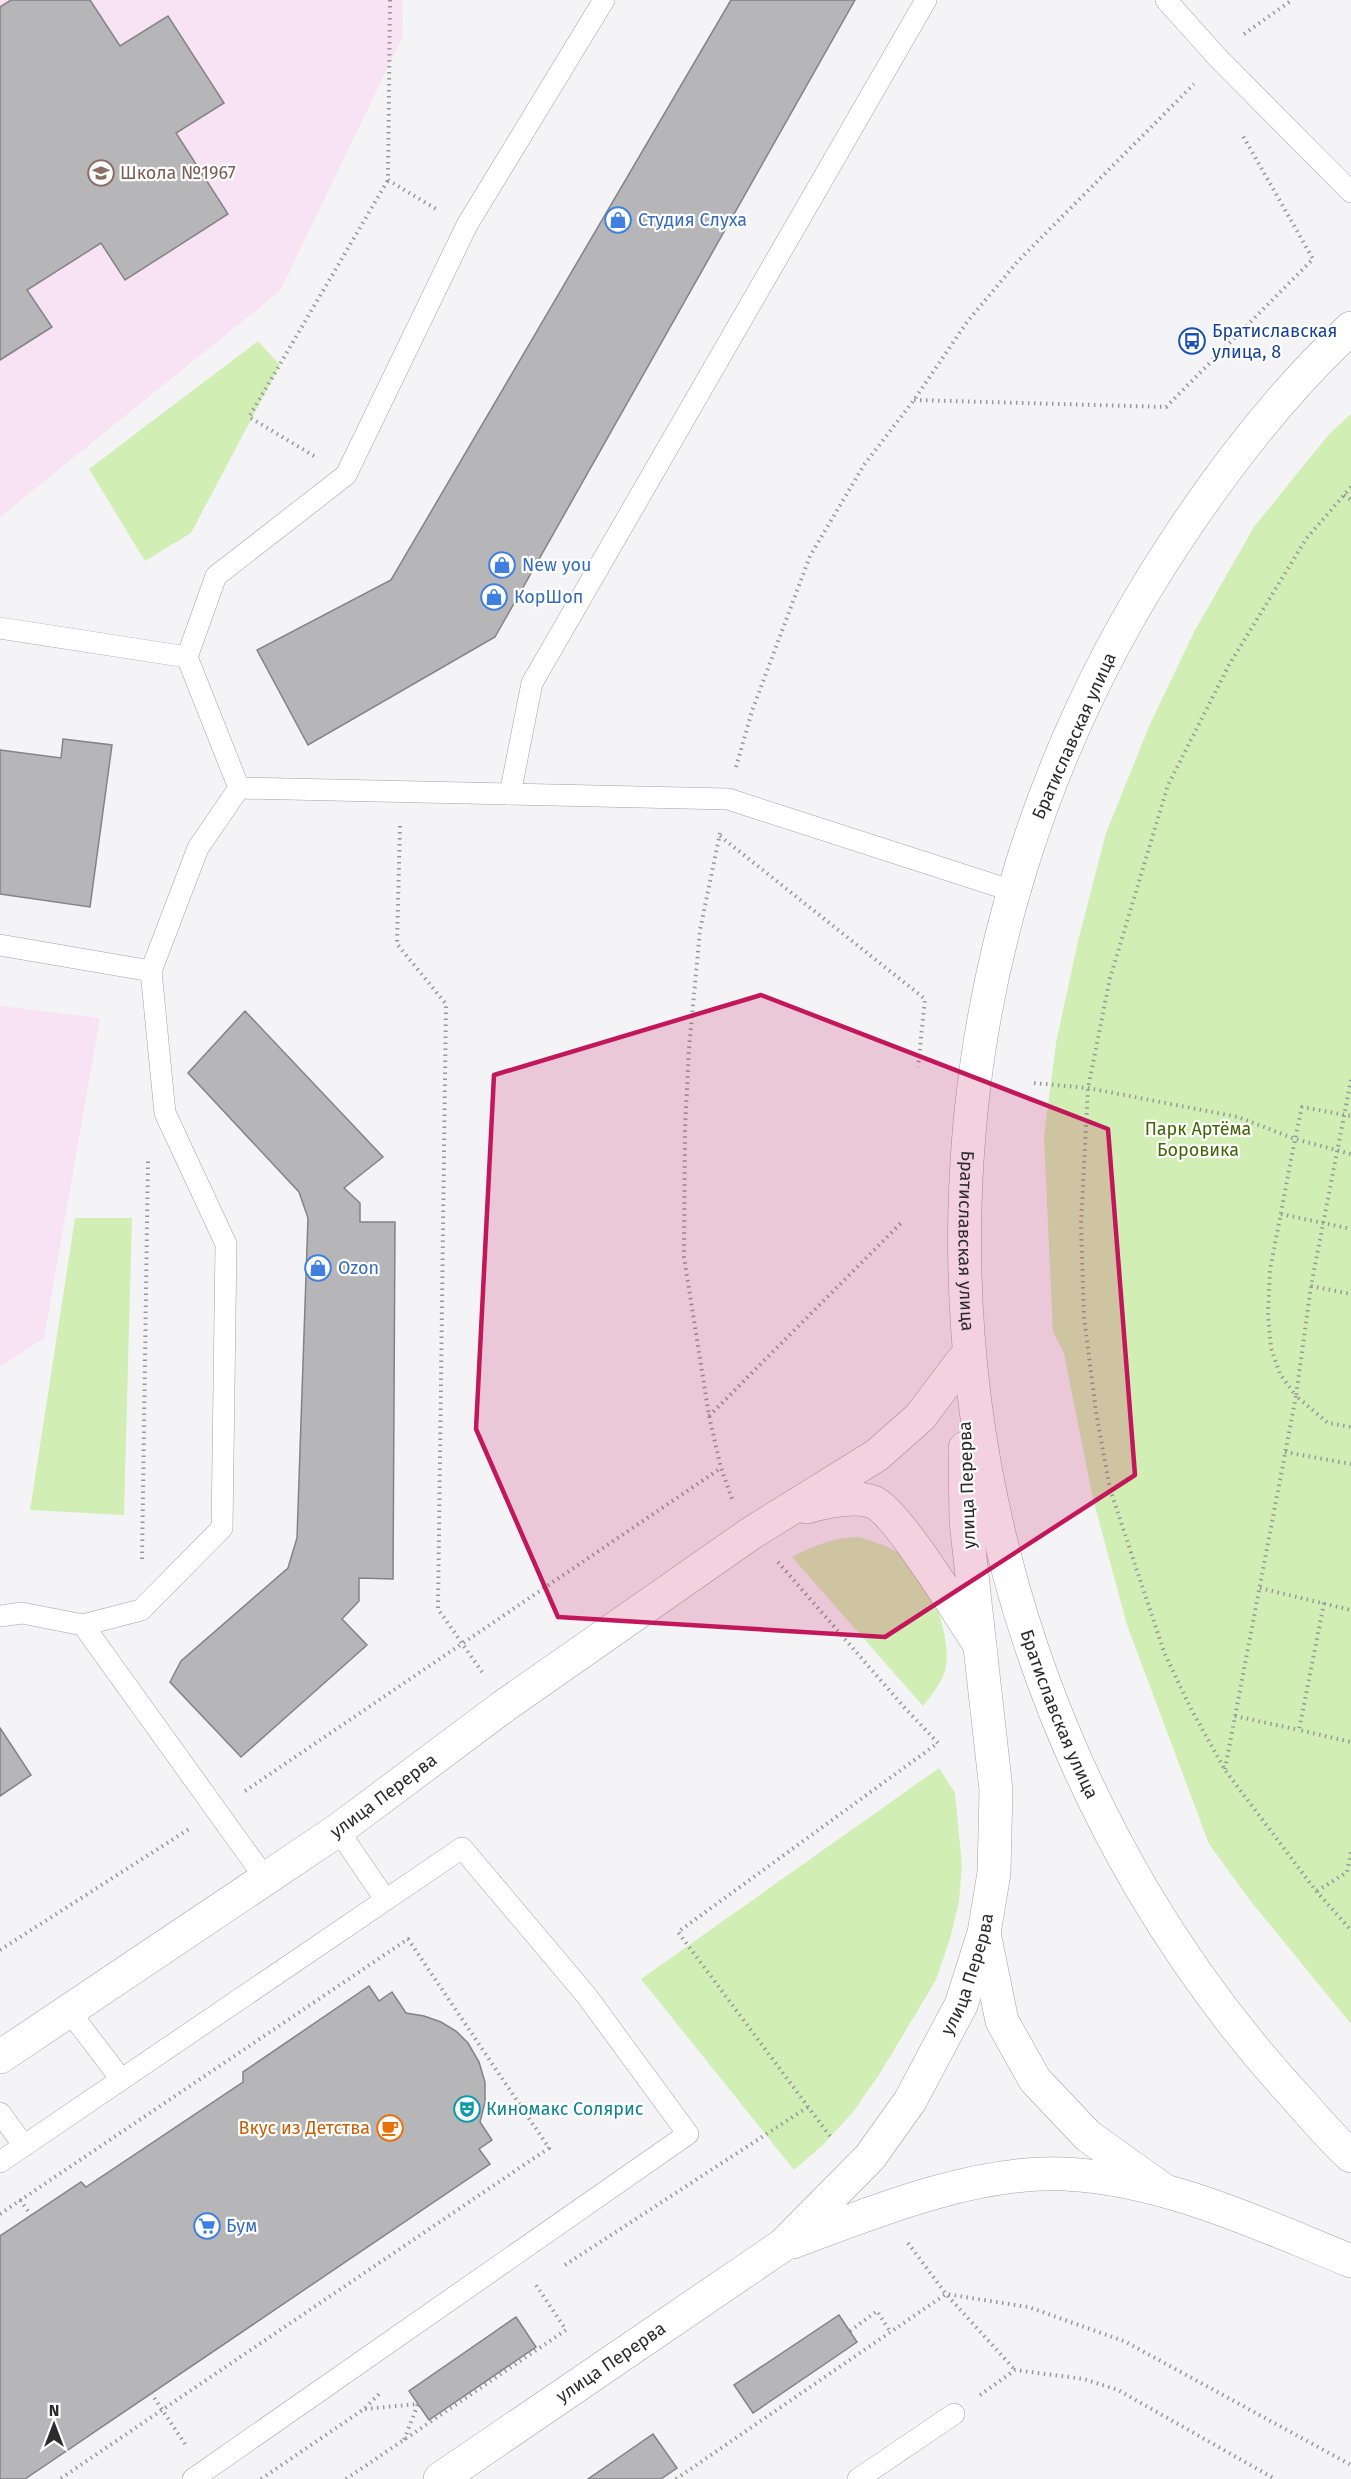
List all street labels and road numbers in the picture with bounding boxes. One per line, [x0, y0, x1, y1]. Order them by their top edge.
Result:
street label: Братиславская улица [1027, 649, 1121, 823]
street label: Братиславская улица [954, 1150, 979, 1332]
street label: улица Перерва [954, 1421, 980, 1549]
street label: Братиславская улица [1015, 1627, 1103, 1802]
street label: улица Перерва [326, 1749, 441, 1843]
street label: улица Перерва [936, 1912, 998, 2039]
street label: улица Перерва [552, 2317, 670, 2407]

